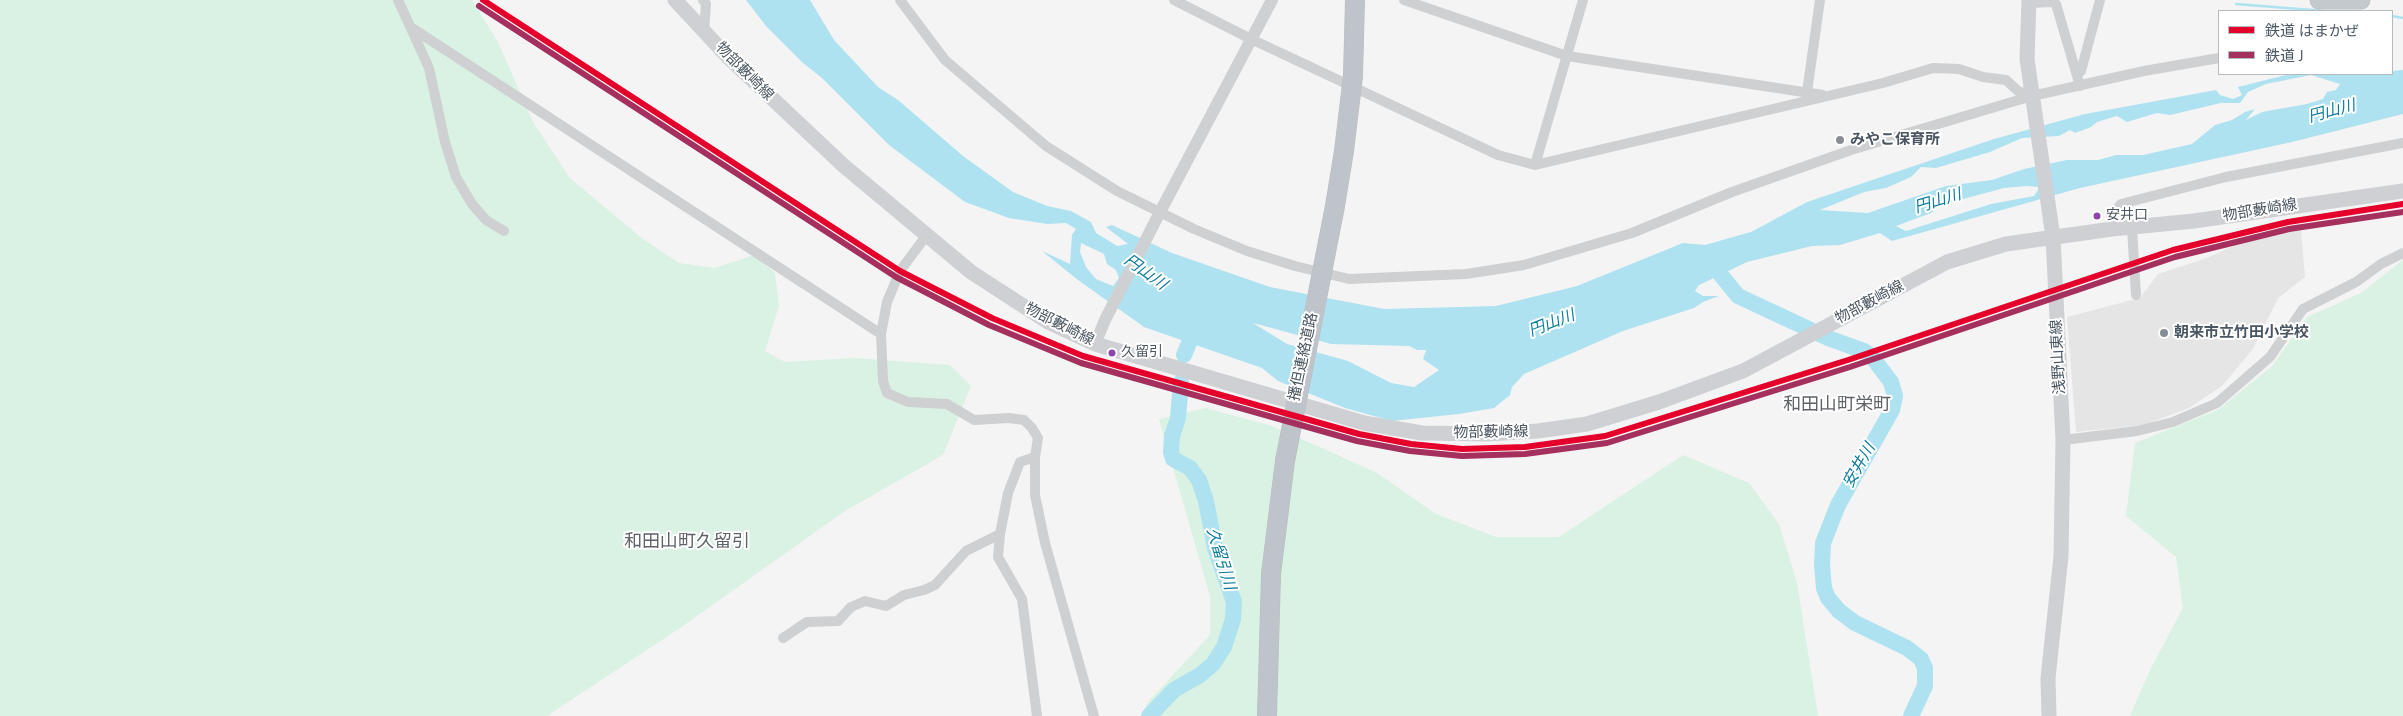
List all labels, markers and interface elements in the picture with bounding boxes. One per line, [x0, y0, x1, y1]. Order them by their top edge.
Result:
legend [2218, 10, 2393, 75]
text: 鉄道 はまかぜ [2265, 21, 2359, 41]
street label: 物部藪崎線 [711, 39, 777, 105]
text: 鉄道 J [2265, 46, 2304, 66]
water label: 円山川 [2306, 97, 2358, 127]
place label: みやこ保育所 [1850, 131, 1940, 149]
marker: みやこ保育所 [1834, 134, 1846, 146]
water label: 円山川 [1912, 186, 1964, 218]
street label: 物部藪崎線 [2222, 196, 2298, 226]
place label: 安井口 [2106, 208, 2148, 224]
marker: 安井口 [2092, 211, 2102, 221]
water label: 円山川 [1120, 251, 1170, 295]
street label: 物部藪崎線 [1833, 277, 1907, 329]
street label: 物部藪崎線 [1022, 300, 1096, 350]
water label: 円山川 [1526, 306, 1578, 342]
street label: 播但連絡道路 [1286, 311, 1322, 403]
street label: 浅野山東線 [2048, 319, 2070, 395]
place label: 朝来市立竹田小学校 [2174, 324, 2309, 342]
marker: 朝来市立竹田小学校 [2158, 327, 2170, 339]
place label: 久留引 [1121, 345, 1163, 361]
marker: 久留引 [1107, 348, 1117, 358]
district label: 和田山町栄町 [1783, 395, 1891, 417]
street label: 物部藪崎線 [1453, 423, 1529, 443]
water label: 安井川 [1840, 440, 1880, 492]
water label: 久留引川 [1201, 526, 1239, 592]
district label: 和田山町久留引 [624, 532, 750, 554]

